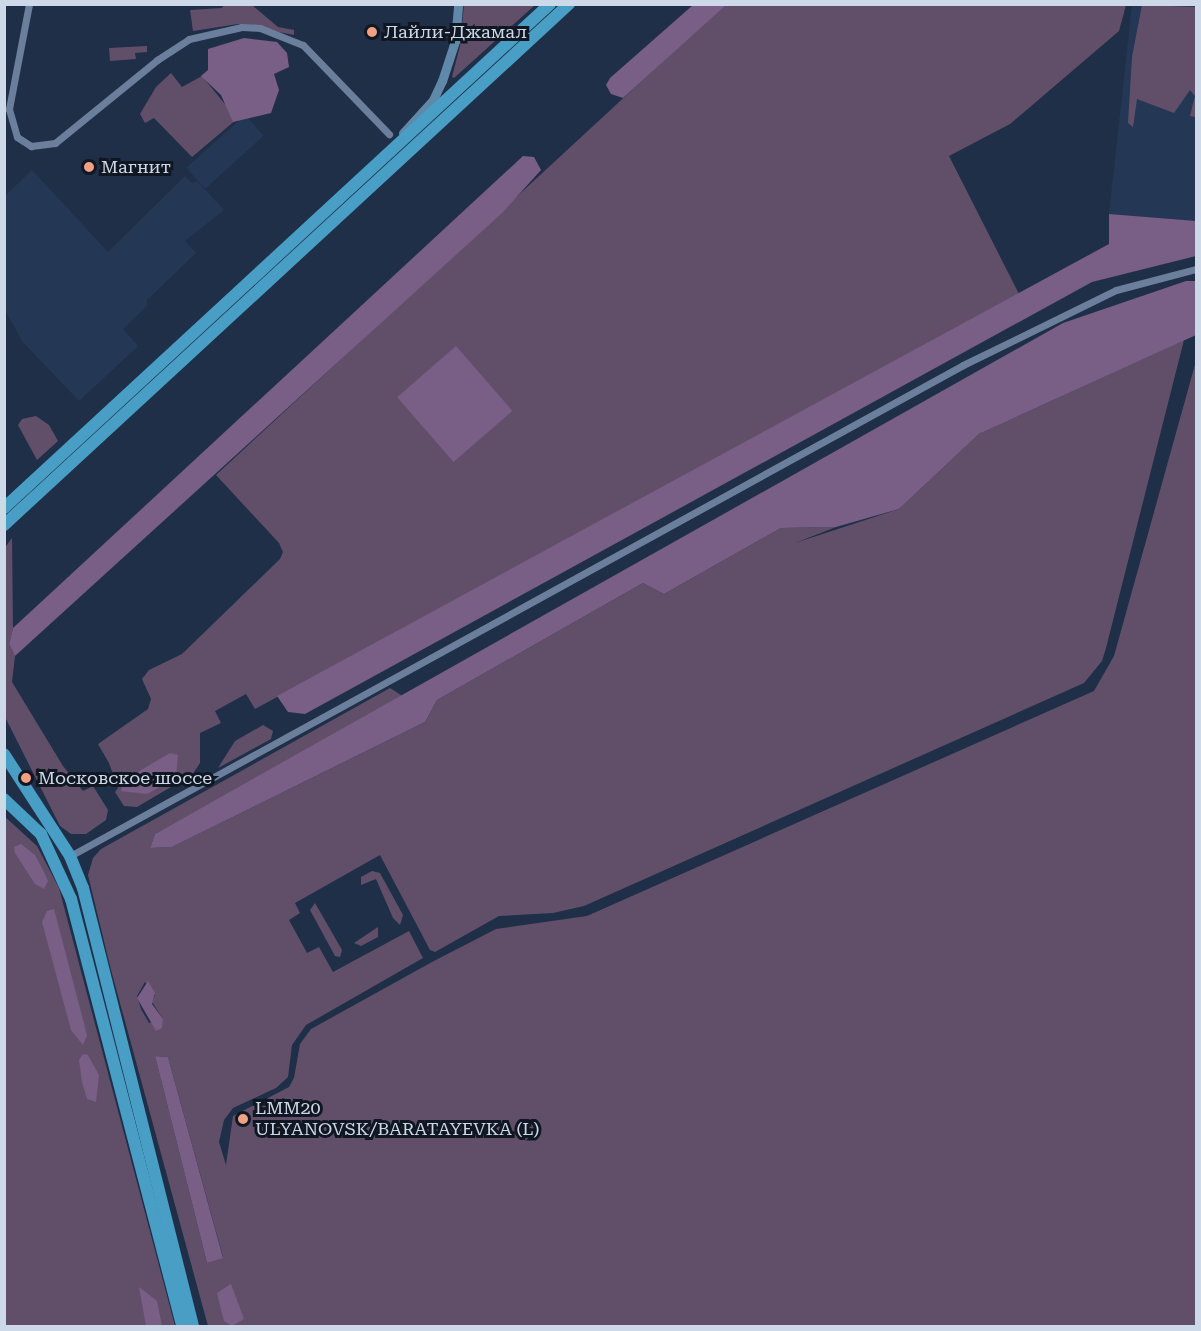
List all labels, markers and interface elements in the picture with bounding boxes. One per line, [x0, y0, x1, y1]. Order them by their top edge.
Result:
place label: Лайли-Джамал [384, 21, 527, 43]
marker: Лайли-Джамал [365, 25, 379, 39]
place label: Магнит [101, 156, 171, 178]
marker: Магнит [82, 160, 96, 174]
place label: Московское шоссе [38, 767, 212, 789]
marker: Московское шоссе [19, 771, 33, 785]
place label: LMM20 ULYANOVSK/BARATAYEVKA (L) [255, 1098, 539, 1140]
marker: LMM20 ULYANOVSK/BARATAYEVKA (L) [236, 1112, 250, 1126]

